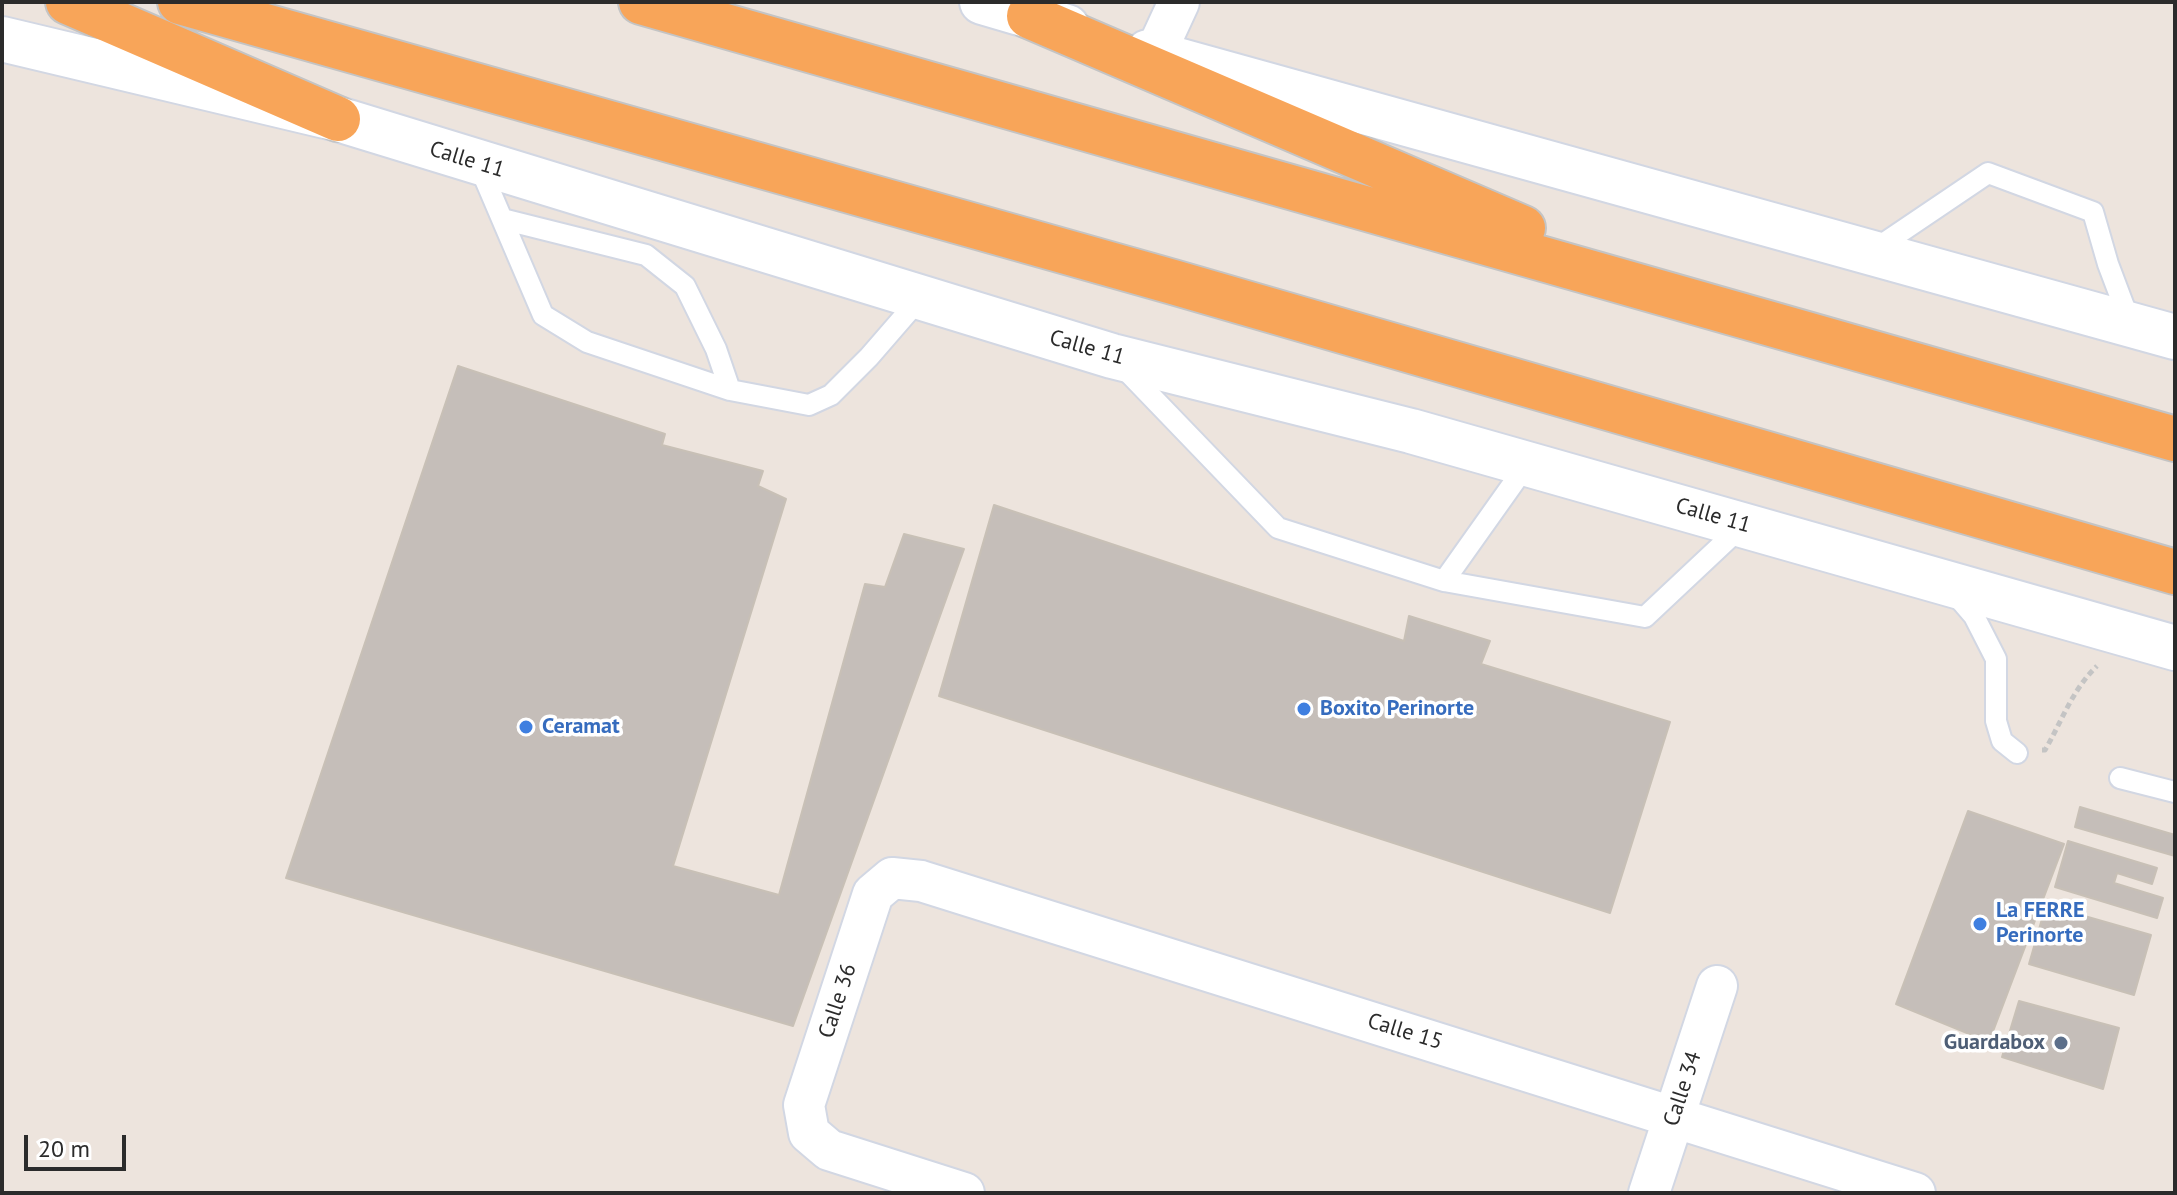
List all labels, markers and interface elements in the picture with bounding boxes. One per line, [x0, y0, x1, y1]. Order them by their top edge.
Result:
street label: Calle 11 [426, 136, 508, 184]
street label: Calle 11 [1046, 325, 1128, 371]
street label: Calle 11 [1672, 493, 1754, 539]
place label: Boxito Perinorte [1320, 696, 1474, 722]
marker: Boxito Perinorte [1295, 700, 1313, 718]
place label: Ceramat [542, 714, 620, 740]
marker: Ceramat [517, 718, 535, 736]
place label: La FERRE Perinorte [1996, 898, 2084, 950]
marker: La FERRE Perinorte [1971, 915, 1989, 933]
street label: Calle 36 [814, 960, 862, 1042]
street label: Calle 15 [1364, 1008, 1446, 1056]
place label: Guardabox [1944, 1030, 2045, 1056]
marker: Guardabox [2052, 1034, 2070, 1052]
street label: Calle 34 [1659, 1048, 1707, 1130]
scale bar [28, 1119, 130, 1169]
text: 20 m [38, 1133, 90, 1164]

